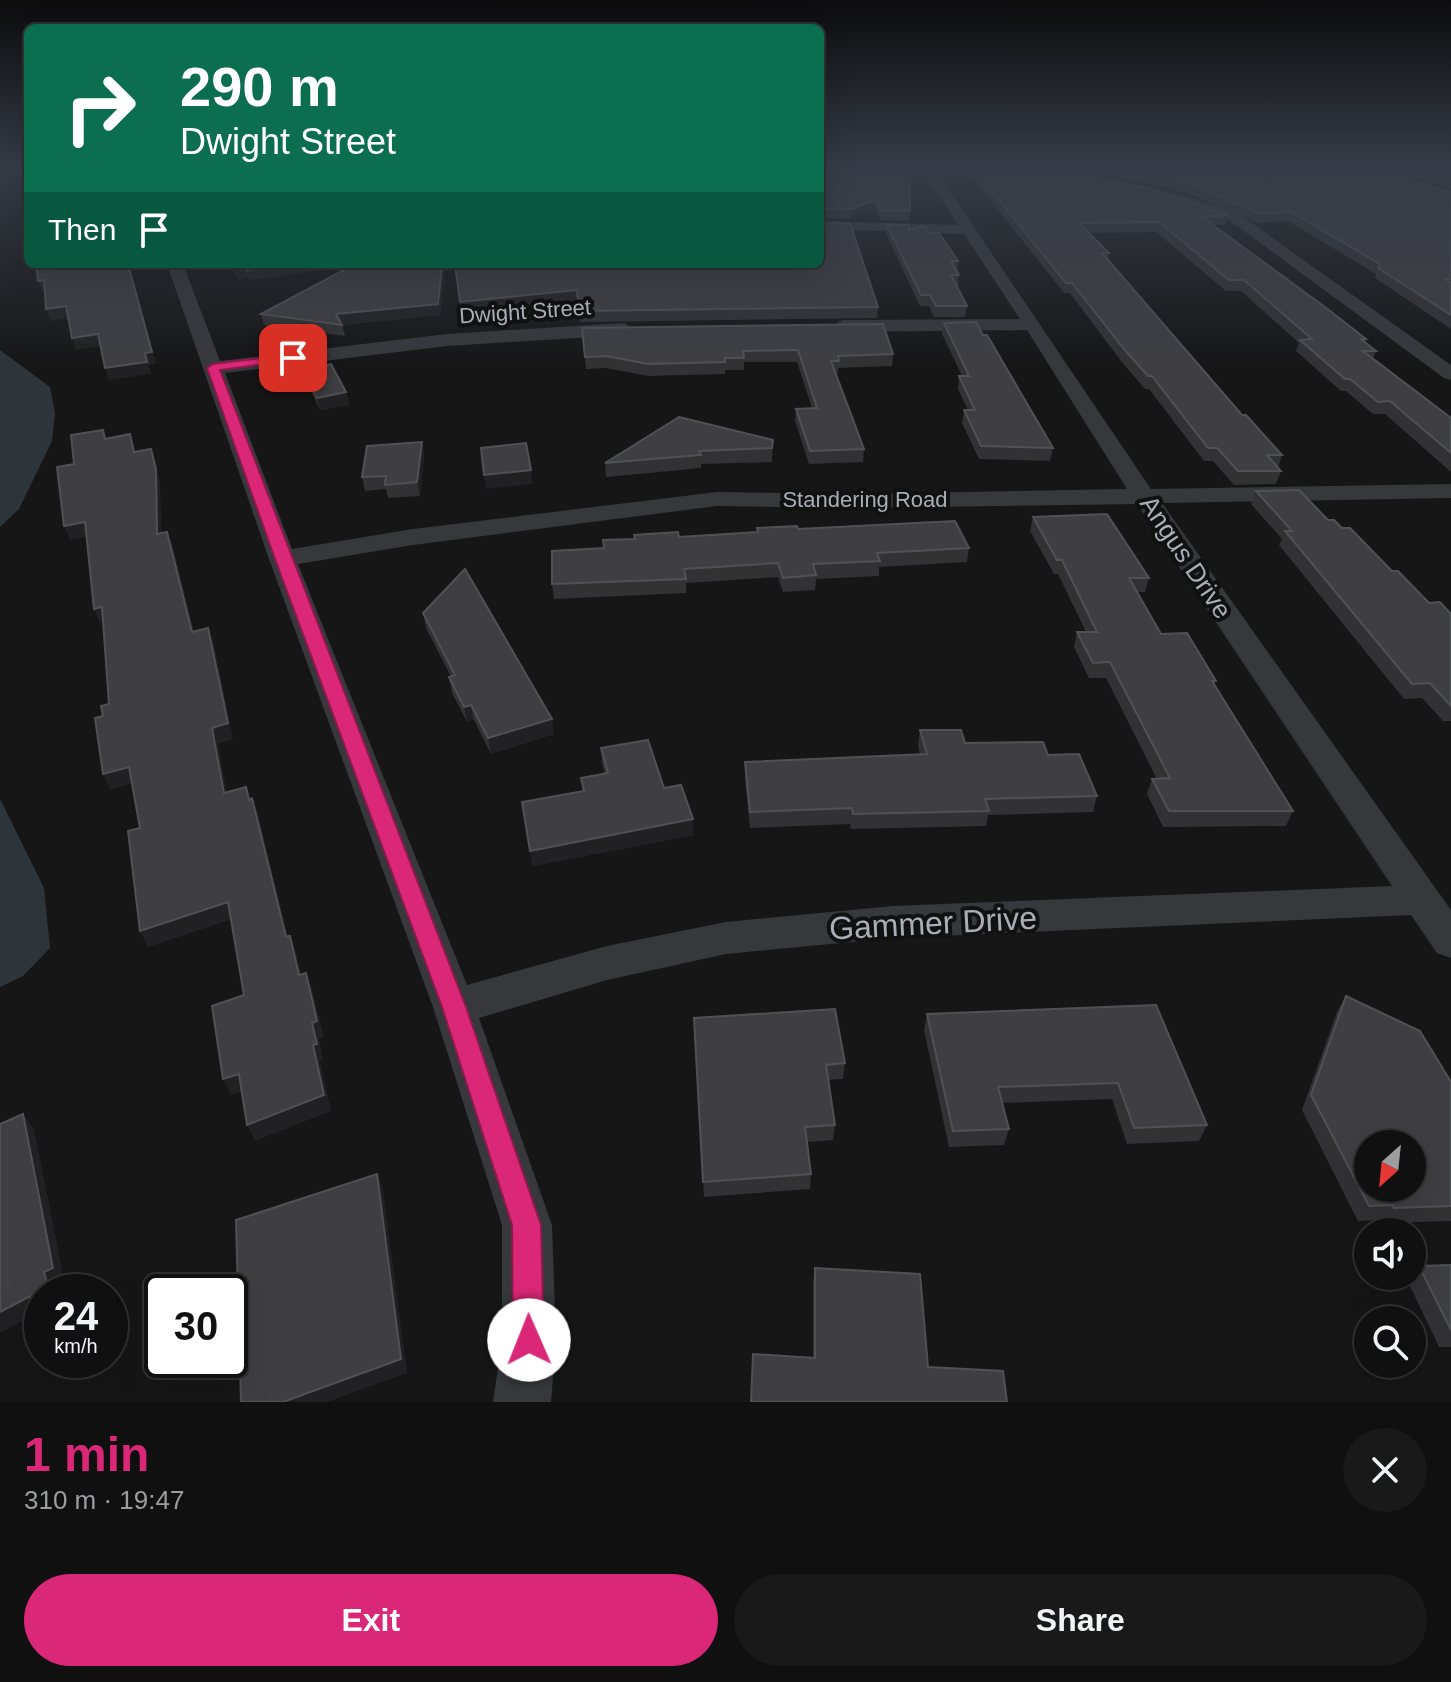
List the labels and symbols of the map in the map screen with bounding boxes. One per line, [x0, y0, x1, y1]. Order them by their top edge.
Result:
street label: Dwight Street [458, 294, 592, 329]
pin [259, 324, 327, 392]
street label: Standering Road [782, 487, 948, 512]
street label: Angus Drive [1134, 490, 1238, 624]
street label: Gammer Drive [828, 900, 1038, 946]
north arrow [1354, 1130, 1426, 1202]
speed limit sign: 30 [144, 1274, 248, 1378]
position arrow [487, 1298, 571, 1382]

